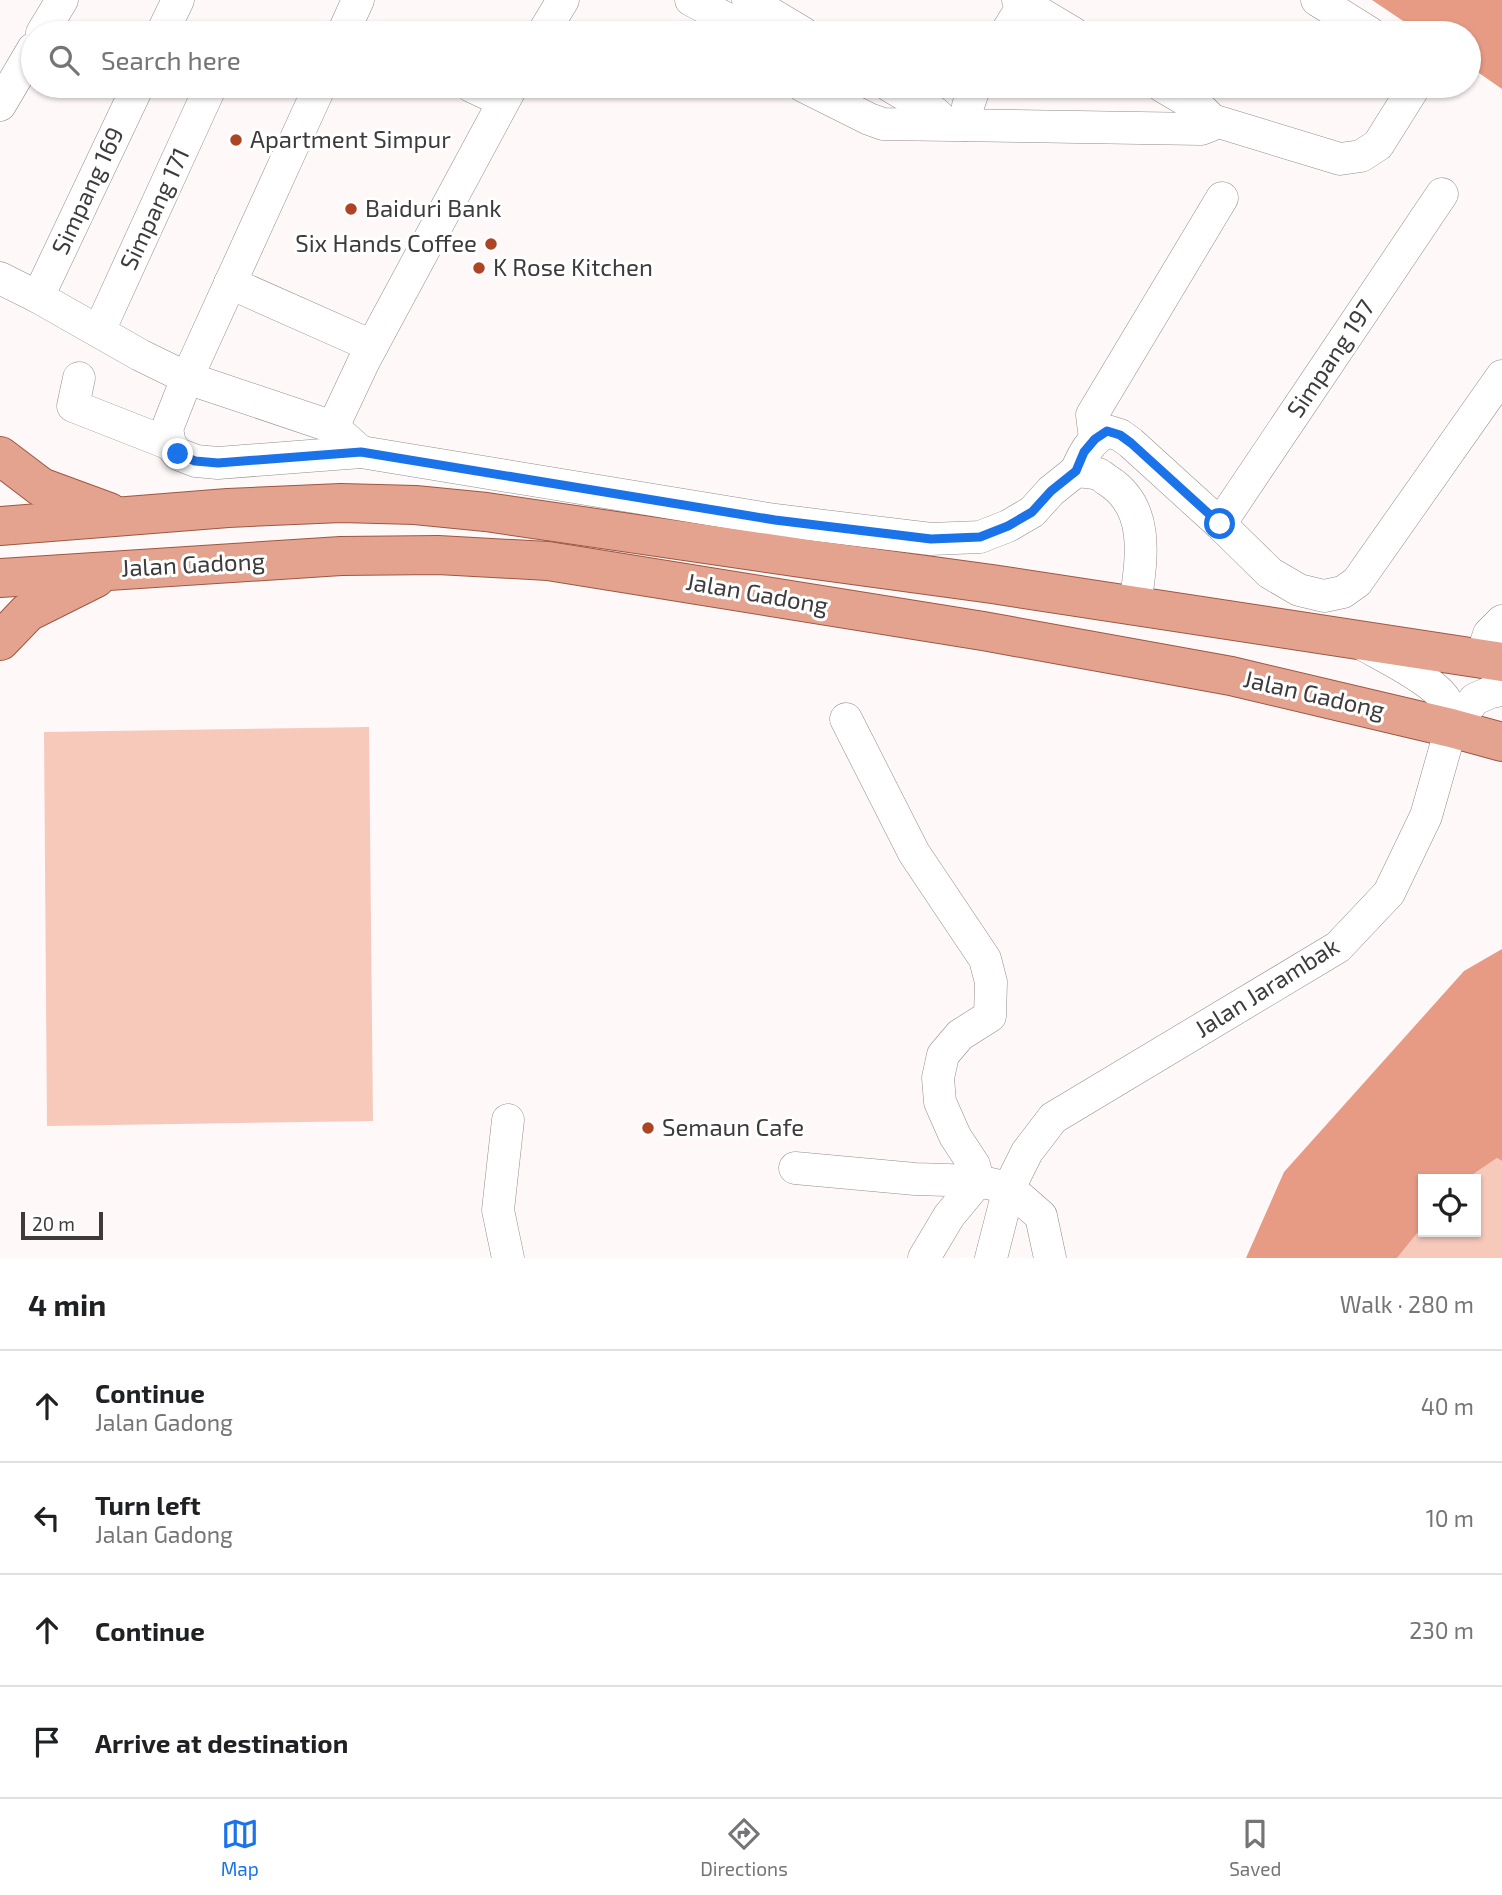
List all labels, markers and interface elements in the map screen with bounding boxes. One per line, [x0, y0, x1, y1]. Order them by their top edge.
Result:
search box [21, 21, 1481, 98]
icon: search [45, 41, 83, 79]
text: Search here [101, 44, 241, 75]
street label: Simpang 169 [45, 122, 129, 259]
place label: Apartment Simpur [250, 124, 451, 153]
marker: Apartment Simpur [228, 132, 244, 148]
street label: Simpang 171 [113, 143, 195, 274]
place label: Baiduri Bank [365, 193, 502, 222]
marker: Baiduri Bank [343, 201, 359, 217]
place label: Six Hands Coffee [295, 228, 477, 257]
marker: Six Hands Coffee [483, 236, 499, 252]
place label: K Rose Kitchen [493, 252, 653, 281]
marker: K Rose Kitchen [471, 260, 487, 276]
street label: Simpang 197 [1280, 294, 1380, 423]
route end [162, 438, 193, 469]
route start [1204, 508, 1235, 539]
street label: Jalan Gadong [120, 545, 266, 582]
street label: Jalan Gadong [684, 566, 831, 619]
street label: Jalan Gadong [1241, 663, 1388, 724]
street label: Jalan Jarambak [1189, 931, 1344, 1043]
place label: Semaun Cafe [662, 1112, 804, 1141]
marker: Semaun Cafe [640, 1120, 656, 1136]
map controls [1418, 1174, 1481, 1237]
button: locate [1418, 1174, 1481, 1237]
scale bar [21, 1209, 103, 1241]
text: 20 m [32, 1212, 75, 1235]
text: 4 min [28, 1286, 106, 1322]
text: Walk · 280 m [1340, 1290, 1474, 1318]
text: Continue [95, 1377, 205, 1408]
icon: ahead [28, 1387, 66, 1425]
text: 40 m [1421, 1392, 1474, 1420]
text: Jalan Gadong [95, 1408, 233, 1436]
text: Turn left [95, 1489, 201, 1520]
icon: left [28, 1499, 66, 1537]
text: 10 m [1426, 1504, 1474, 1532]
text: Jalan Gadong [95, 1520, 233, 1548]
icon: ahead [28, 1611, 66, 1649]
text: Continue [95, 1615, 205, 1646]
text: 230 m [1409, 1616, 1474, 1644]
icon: arrive [28, 1723, 66, 1761]
text: Arrive at destination [95, 1727, 348, 1758]
tab: Map [221, 1815, 259, 1880]
tab: Directions [700, 1815, 788, 1880]
tab: Saved [1229, 1815, 1281, 1880]

